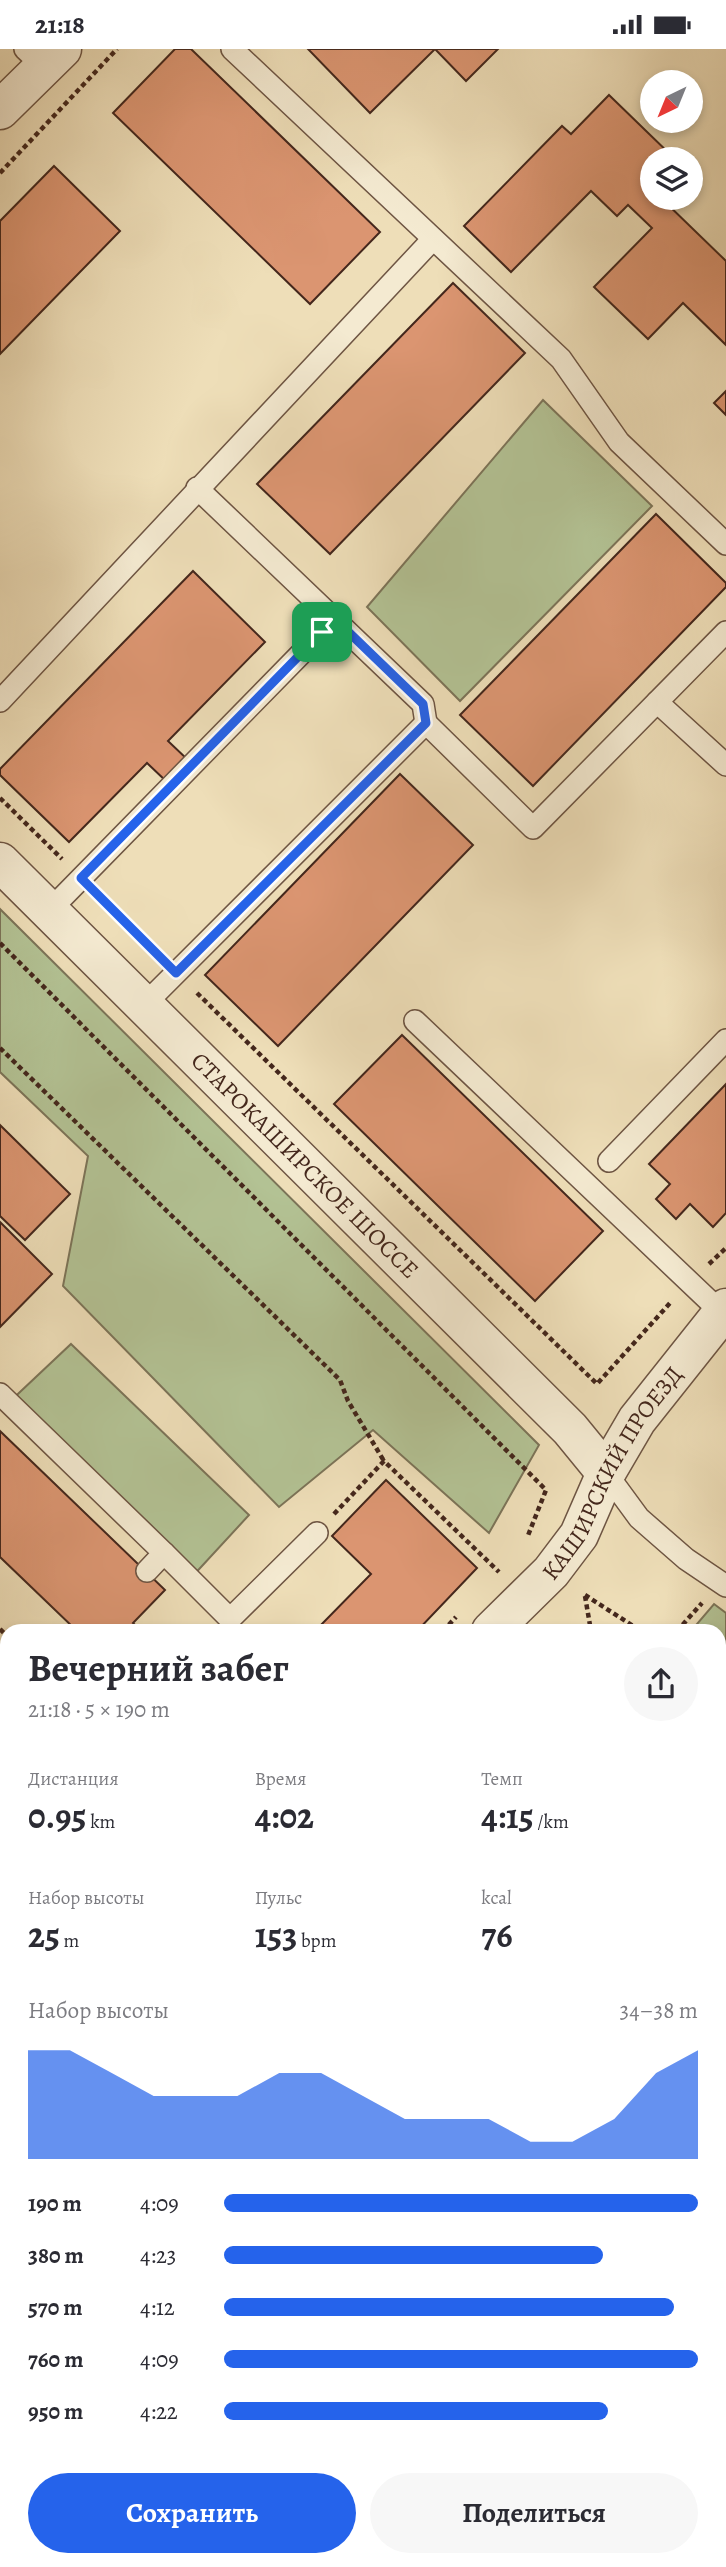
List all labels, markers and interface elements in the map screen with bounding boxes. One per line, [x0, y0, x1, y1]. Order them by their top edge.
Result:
text: 21:18 [35, 7, 85, 42]
north arrow [640, 70, 704, 133]
map controls [640, 70, 703, 210]
button: layers [640, 147, 703, 210]
pin [292, 602, 352, 662]
icon: arrive [303, 613, 341, 651]
street label: СТАРОКАШИРСКОЕ ШОССЕ [184, 1045, 426, 1286]
street label: КАШИРСКИЙ ПРОЕЗД [534, 1360, 690, 1587]
text: Вечерний забег [28, 1642, 289, 1694]
button: share [624, 1647, 698, 1721]
text: 21:18 · 5 × 190 m [28, 1694, 170, 1725]
text: Дистанция [28, 1766, 119, 1792]
text: Время [255, 1766, 306, 1792]
text: Темп [481, 1766, 523, 1792]
text: 0.95 [28, 1792, 86, 1840]
text: 4:02 [255, 1792, 314, 1840]
text: 4:15 [481, 1792, 534, 1840]
text: km [86, 1809, 115, 1835]
text: /km [534, 1809, 569, 1835]
text: Набор высоты [28, 1885, 144, 1911]
text: Пульс [255, 1885, 302, 1911]
text: kcal [481, 1885, 512, 1911]
text: 25 [28, 1911, 60, 1959]
text: 153 [255, 1911, 297, 1959]
text: 76 [481, 1911, 513, 1959]
text: m [60, 1928, 79, 1954]
text: bpm [297, 1928, 336, 1954]
text: Набор высоты [28, 1995, 169, 2026]
text: 34–38 m [620, 1995, 698, 2026]
text: 190 m [28, 2188, 82, 2219]
text: 4:09 [140, 2188, 179, 2219]
text: 380 m [28, 2240, 84, 2271]
text: 4:23 [140, 2240, 176, 2271]
text: 570 m [28, 2292, 83, 2323]
text: 4:12 [140, 2292, 175, 2323]
text: 760 m [28, 2344, 83, 2375]
text: 4:09 [140, 2344, 179, 2375]
text: 950 m [28, 2396, 83, 2427]
text: 4:22 [140, 2396, 178, 2427]
button: Сохранить [28, 2473, 356, 2553]
button: Поделиться [370, 2473, 698, 2553]

